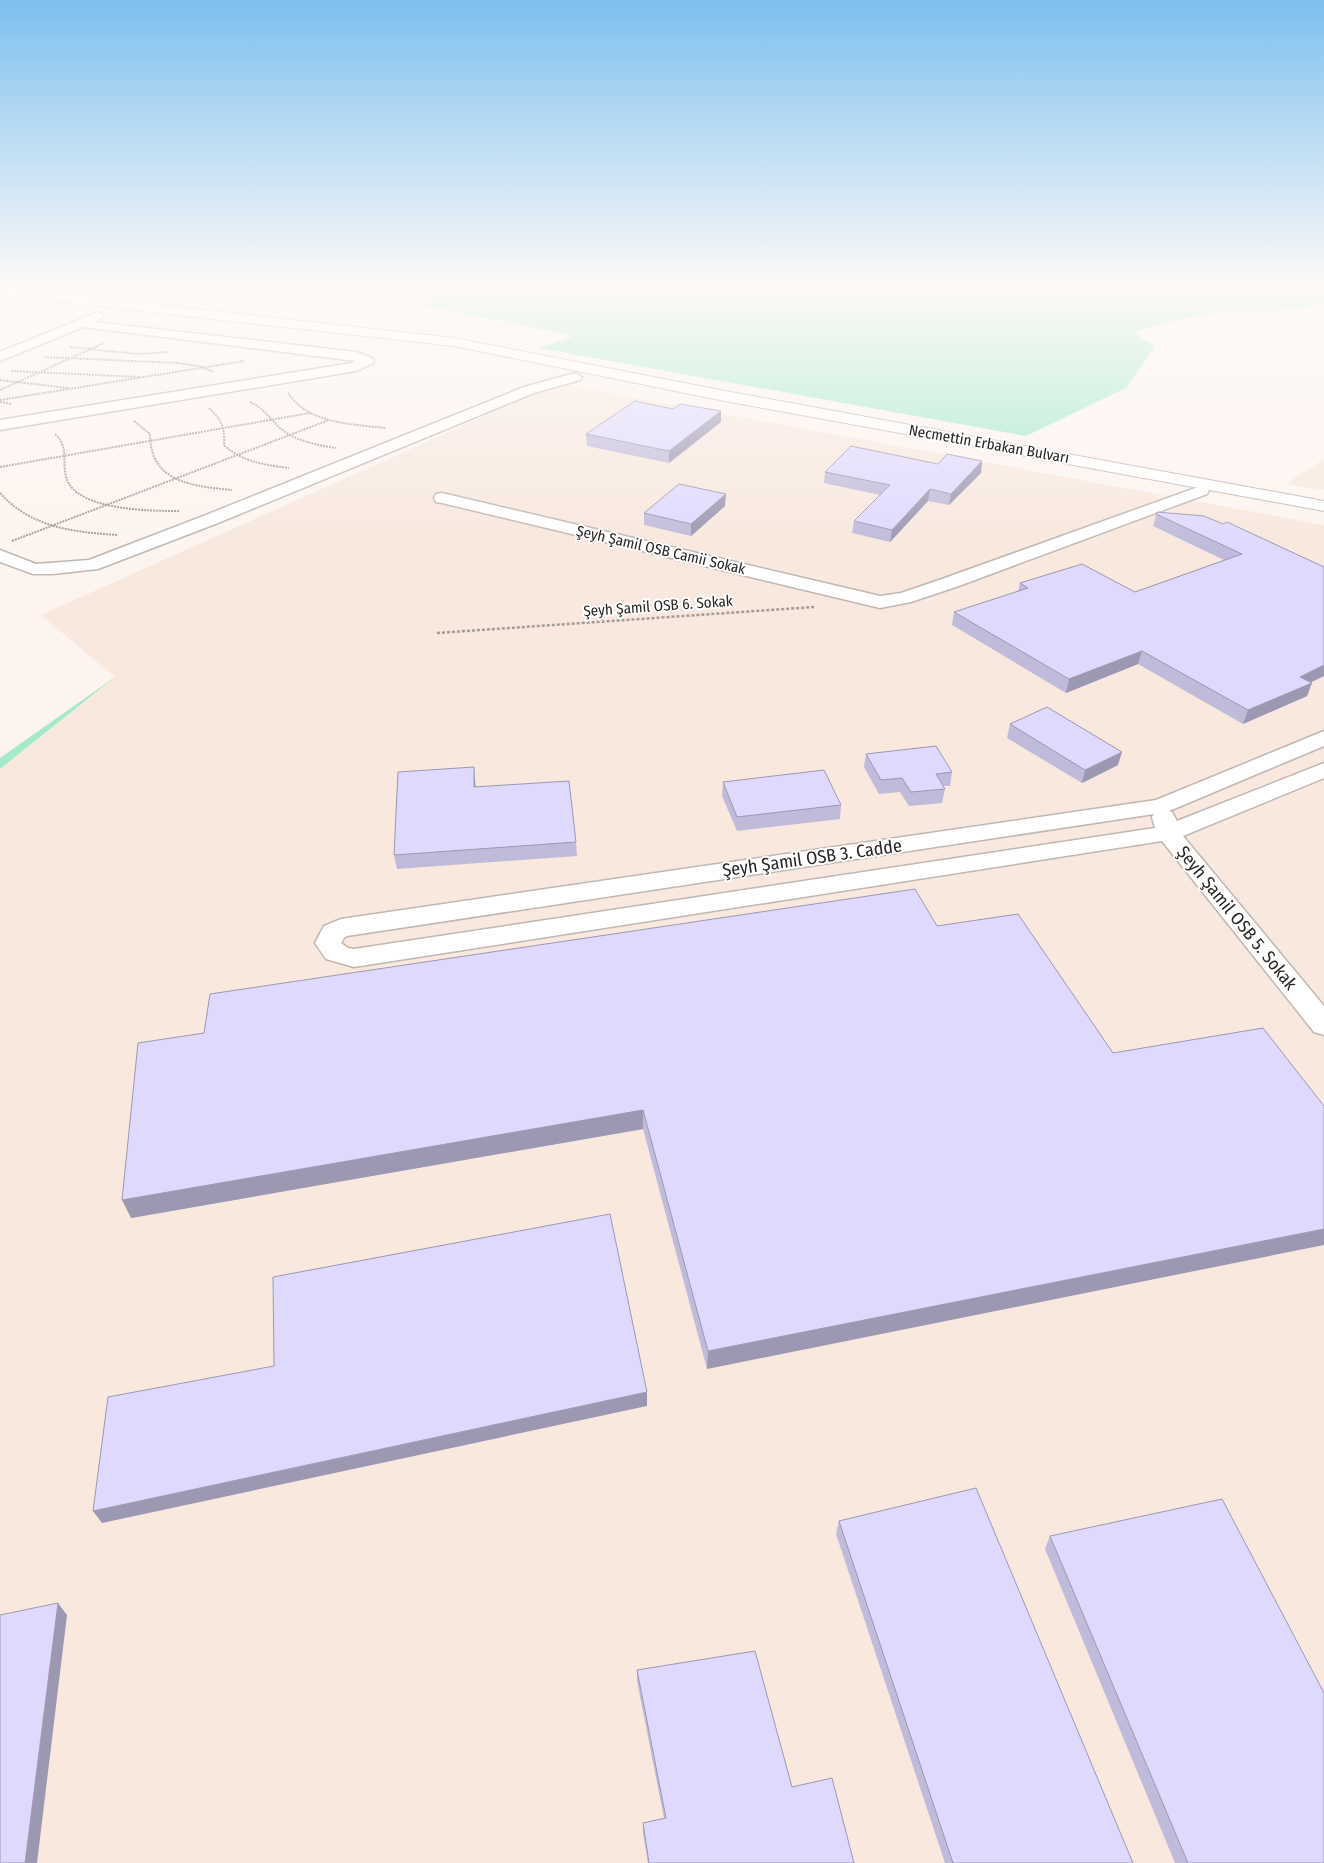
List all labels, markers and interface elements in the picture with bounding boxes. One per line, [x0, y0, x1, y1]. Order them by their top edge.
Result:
street label: Necmettin Erbakan Bulvarı [907, 421, 1071, 467]
street label: Şeyh Şamil OSB Camii Sokak [575, 522, 747, 578]
street label: Şeyh Şamil OSB 6. Sokak [583, 592, 733, 620]
street label: Şeyh Şamil OSB 3. Cadde [721, 834, 903, 881]
street label: Şeyh Şamil OSB 5. Sokak [1172, 842, 1302, 995]

